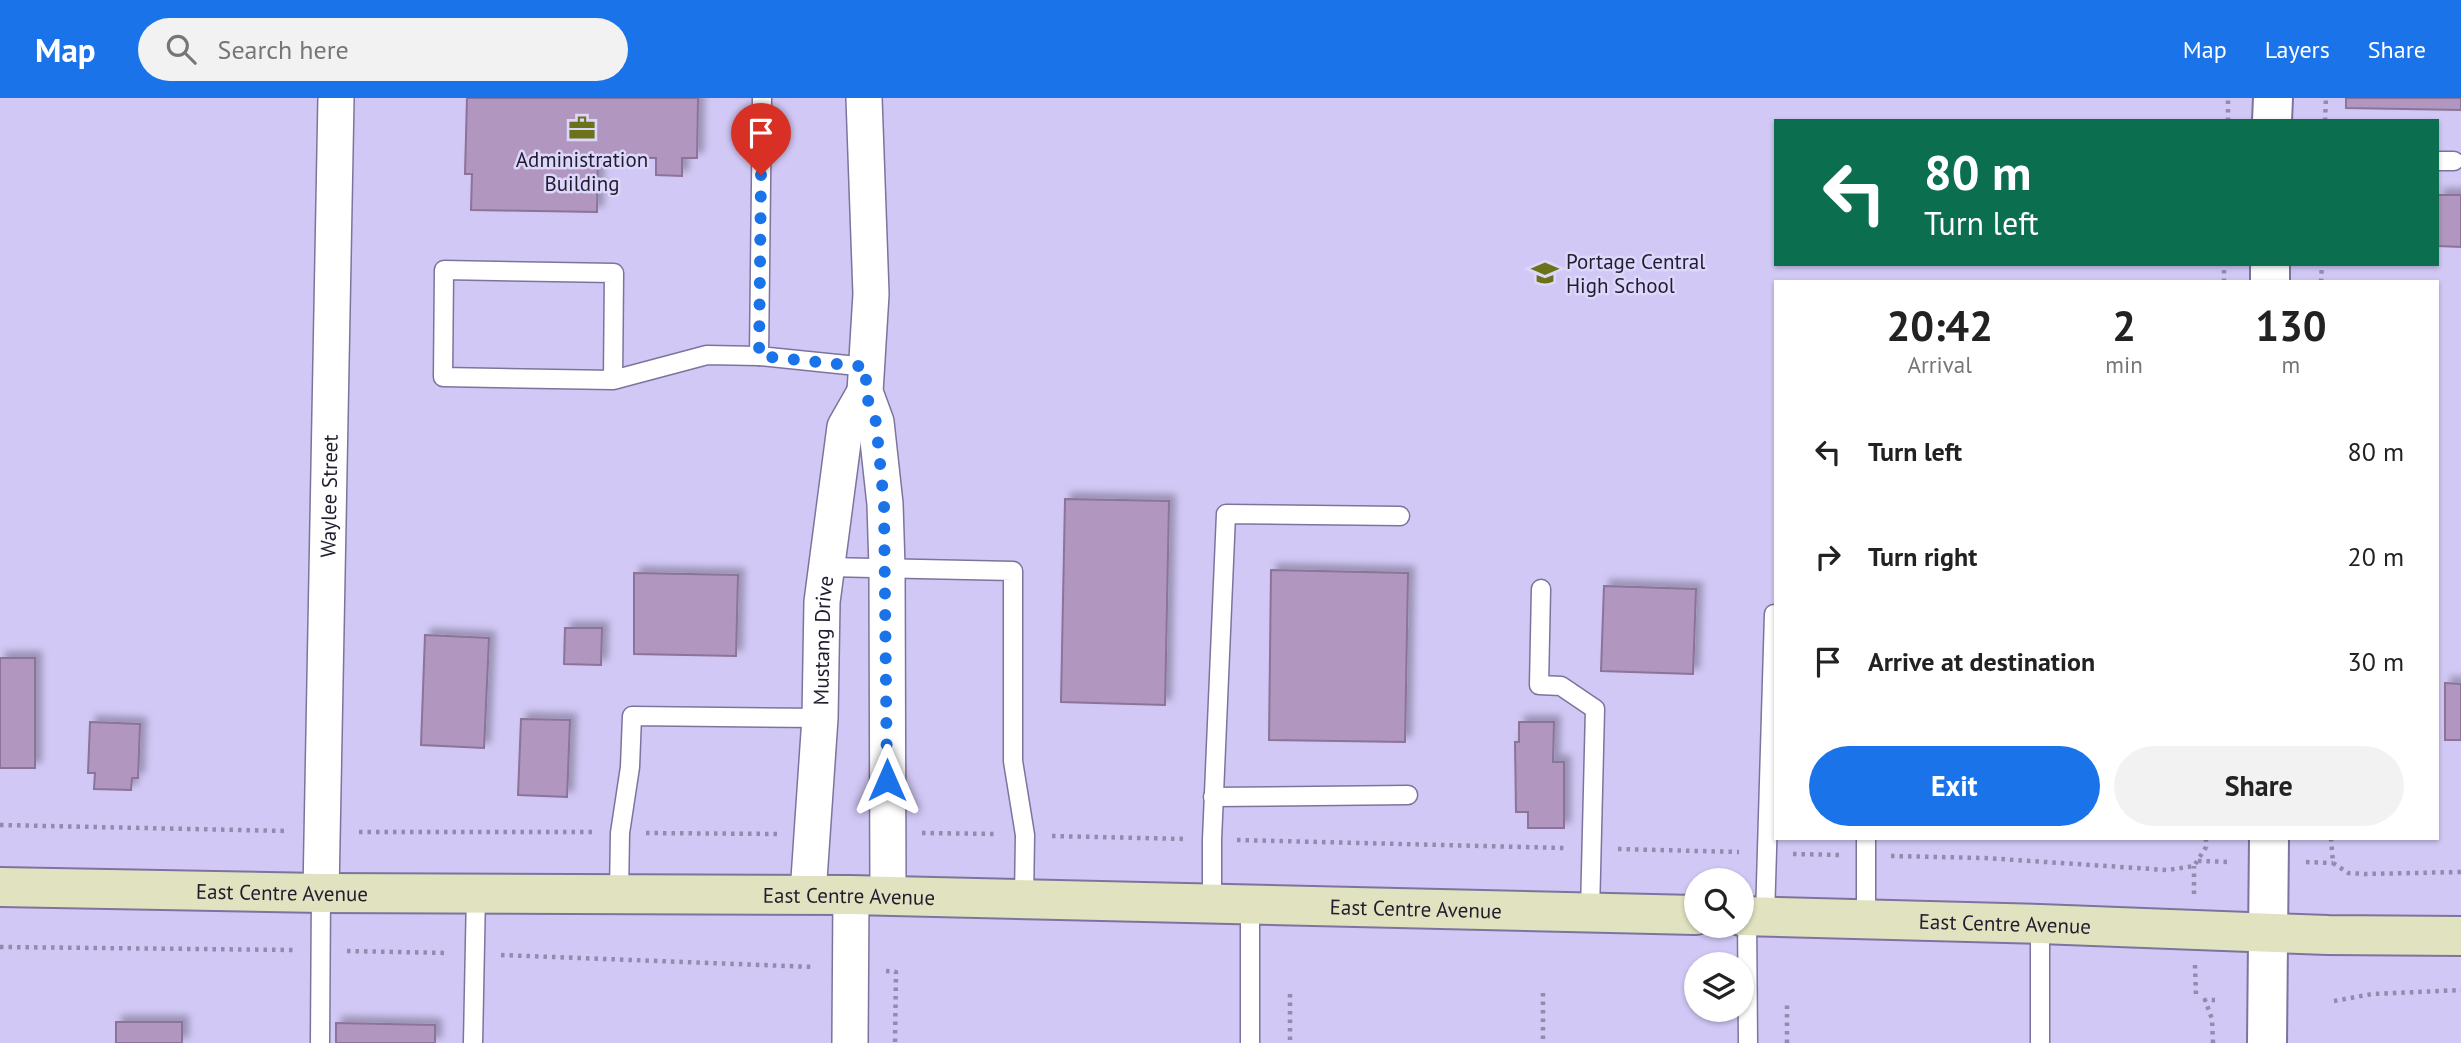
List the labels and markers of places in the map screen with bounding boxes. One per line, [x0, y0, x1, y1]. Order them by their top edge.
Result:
pin [731, 103, 791, 175]
office icon: Administration Building [567, 113, 597, 143]
place label: Administration Building [516, 146, 648, 197]
place label: Portage Central High School [1566, 248, 1705, 299]
school or university icon: Portage Central High School [1530, 258, 1560, 288]

